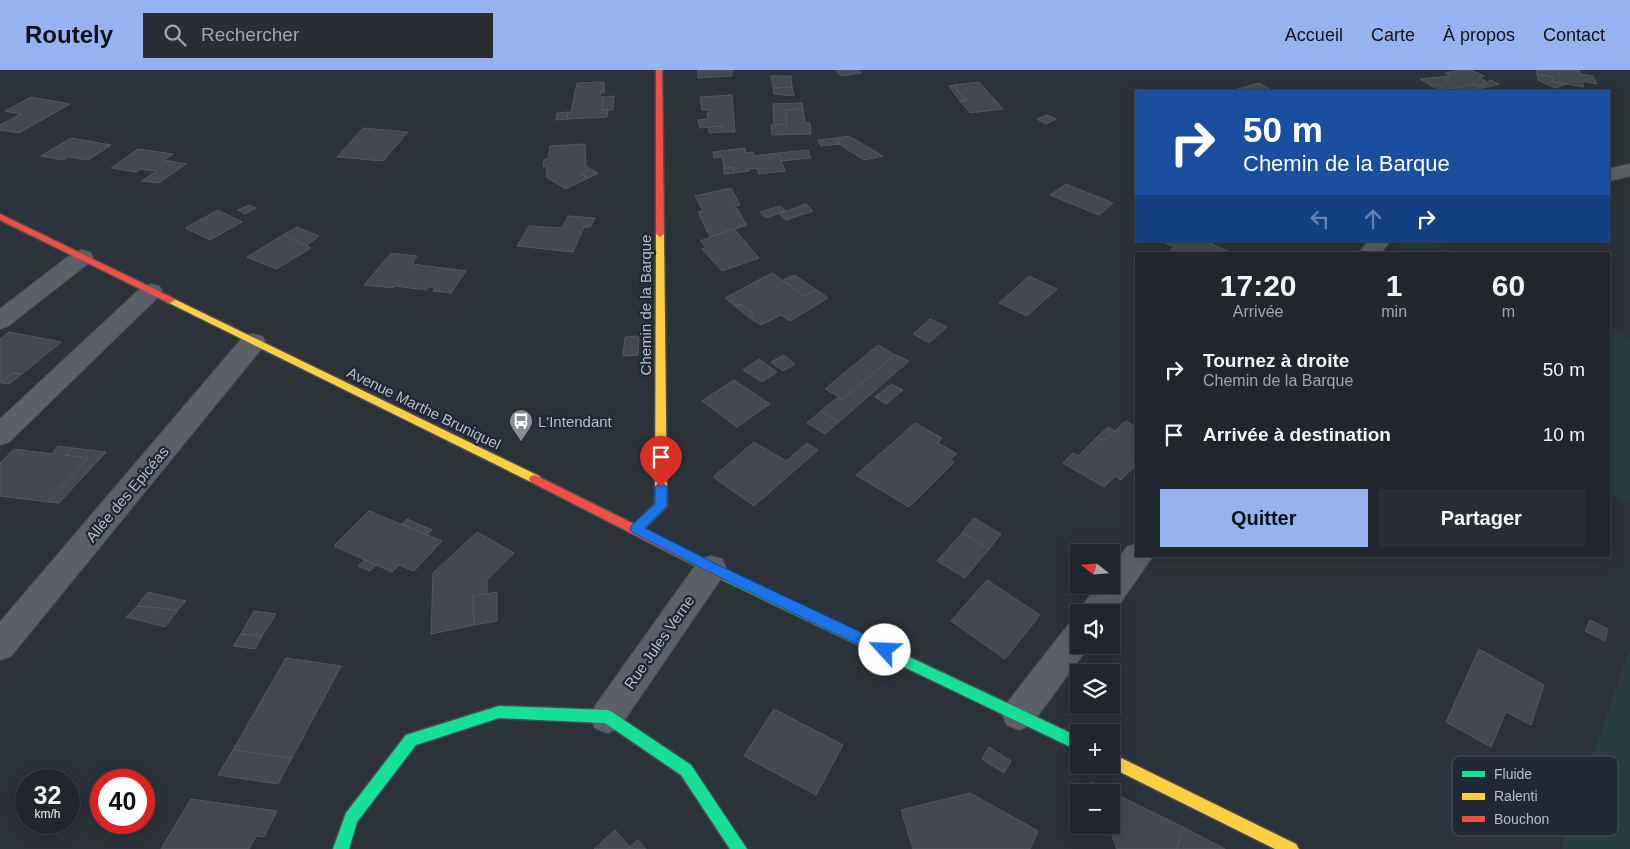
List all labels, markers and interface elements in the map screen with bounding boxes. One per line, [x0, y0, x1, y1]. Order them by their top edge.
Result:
search box [143, 13, 493, 58]
text: Routely [25, 21, 113, 48]
icon: search [161, 21, 189, 49]
text: Rechercher [201, 24, 299, 45]
text: Accueil [1285, 25, 1343, 45]
text: Carte [1371, 25, 1415, 45]
text: À propos [1443, 25, 1515, 45]
text: Contact [1543, 25, 1605, 45]
icon: right [1160, 110, 1225, 175]
text: 50 m [1243, 110, 1323, 149]
text: Chemin de la Barque [1243, 151, 1450, 176]
icon: left [1306, 205, 1334, 233]
icon: ahead [1359, 205, 1387, 233]
icon: right [1412, 205, 1440, 233]
street label: Chemin de la Barque [637, 235, 654, 375]
text: 17:20 [1220, 269, 1297, 302]
text: 1 [1386, 269, 1403, 302]
text: 60 [1492, 269, 1525, 302]
text: Arrivée [1233, 303, 1283, 320]
text: min [1381, 303, 1407, 320]
text: m [1502, 303, 1515, 320]
text: Tournez à droite [1203, 350, 1349, 371]
icon: right [1160, 356, 1188, 384]
text: 50 m [1543, 359, 1585, 380]
street label: Avenue Marthe Bruniquel [344, 363, 504, 453]
text: Chemin de la Barque [1203, 372, 1353, 389]
bus stop icon: L'Intendant [508, 408, 534, 442]
place label: L'Intendant [538, 413, 613, 430]
icon: arrive [1160, 421, 1188, 449]
text: Arrivée à destination [1203, 424, 1391, 445]
text: 10 m [1543, 424, 1585, 445]
pin [640, 436, 682, 487]
street label: Allée des Epicéas [82, 443, 172, 545]
icon: arrive [647, 443, 675, 471]
button: Quitter [1160, 489, 1368, 547]
button: Partager [1378, 489, 1585, 547]
north arrow [1070, 544, 1120, 594]
map controls [1070, 544, 1120, 834]
street label: Rue Jules Verne [620, 592, 698, 692]
button: sound [1070, 604, 1120, 654]
position arrow [858, 623, 910, 675]
button: layers [1070, 664, 1120, 714]
button: + [1070, 724, 1120, 774]
legend [1452, 756, 1618, 836]
text: Fluide [1494, 766, 1532, 782]
speed limit sign: 40 [90, 769, 155, 834]
text: 32 [34, 781, 61, 809]
button: − [1070, 784, 1120, 834]
text: Ralenti [1494, 788, 1538, 804]
text: km/h [34, 807, 61, 821]
text: Bouchon [1494, 811, 1549, 827]

